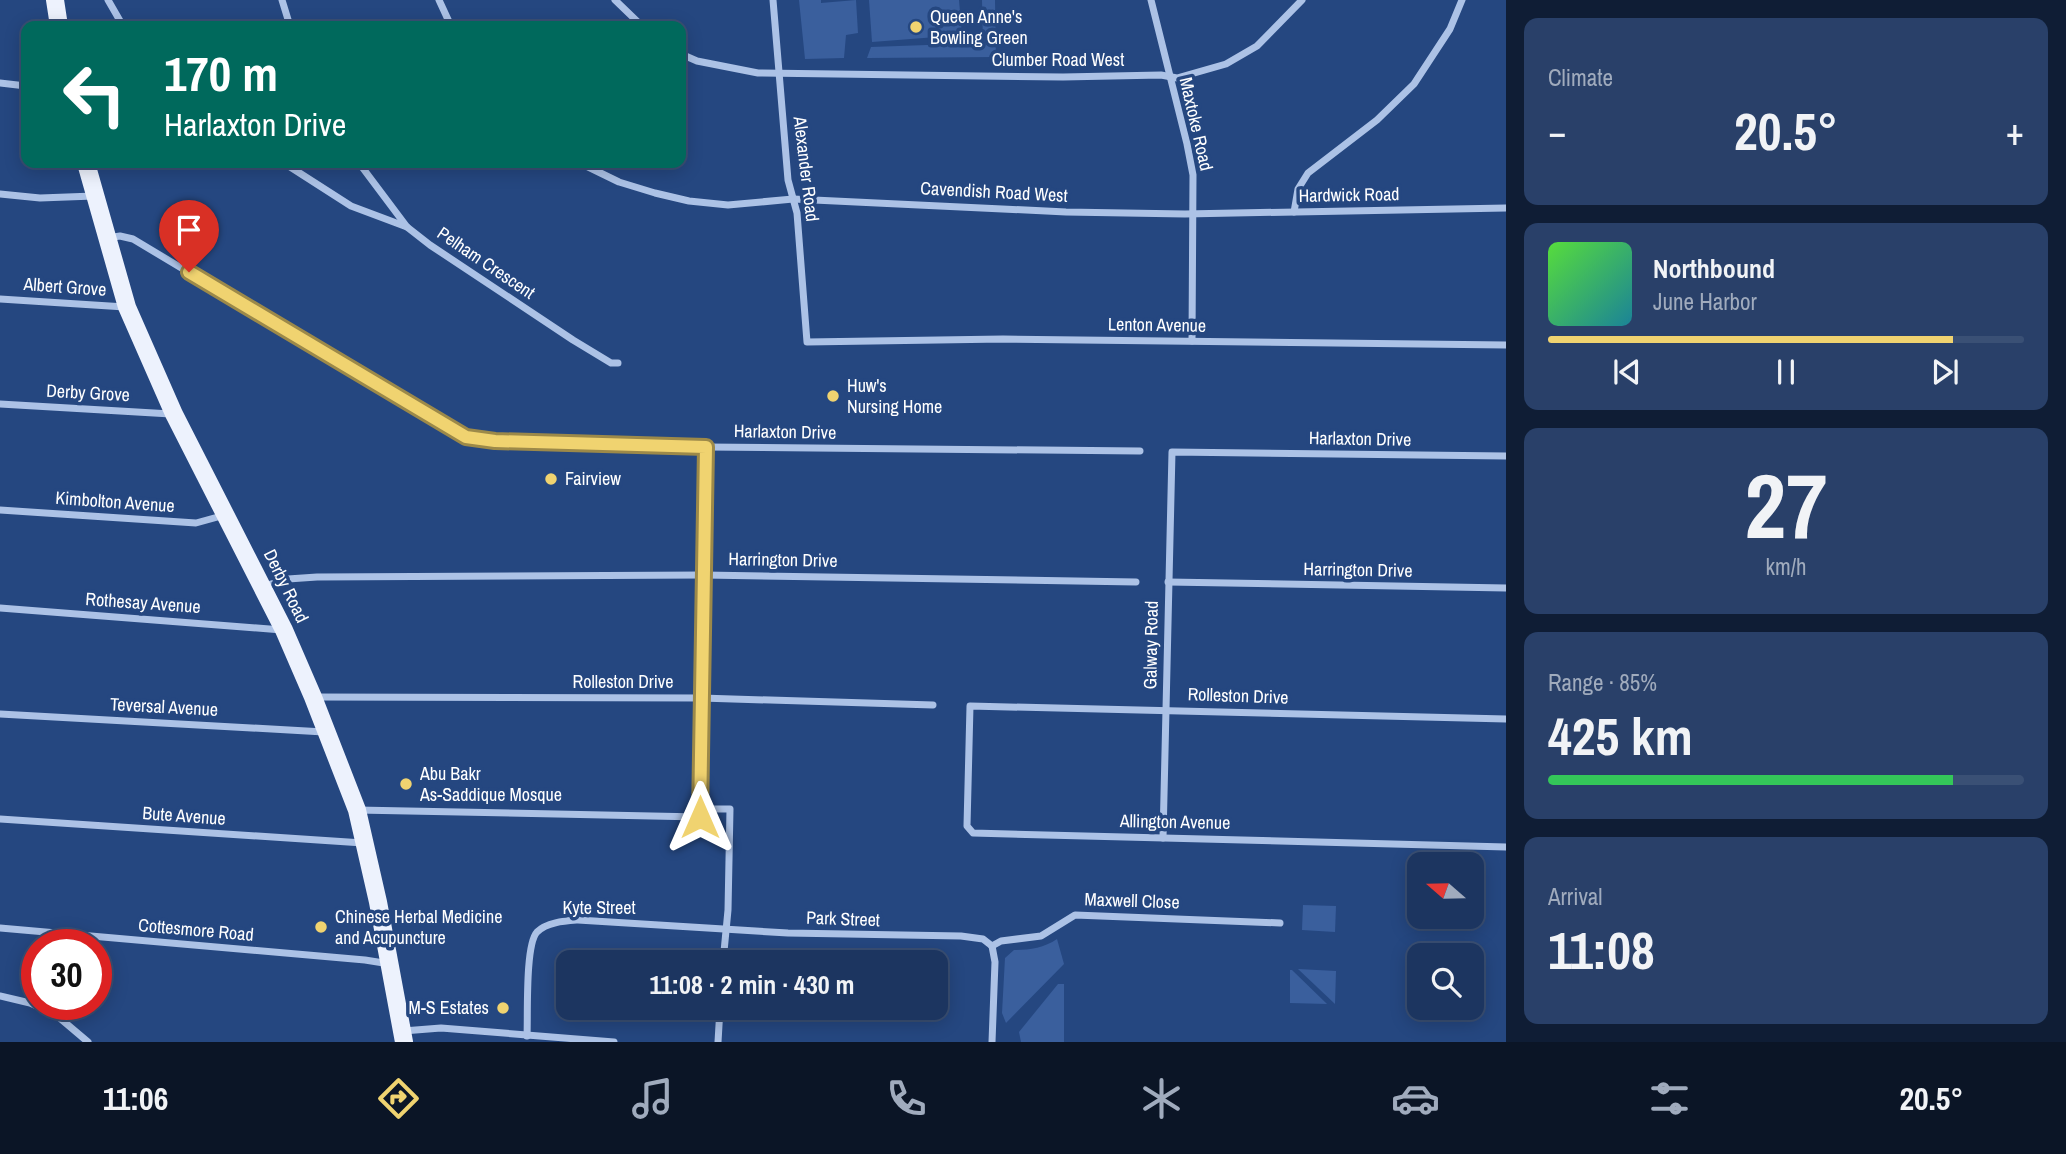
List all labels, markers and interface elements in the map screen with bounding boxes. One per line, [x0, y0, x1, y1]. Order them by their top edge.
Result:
place label: Queen Anne's Bowling Green [930, 4, 1028, 50]
marker: Queen Anne's Bowling Green [908, 19, 924, 35]
text: 170 m [164, 40, 278, 106]
street label: Clumber Road West [992, 47, 1124, 72]
icon: left [49, 49, 140, 140]
text: Climate [1548, 62, 1613, 93]
street label: Maxtoke Road [1174, 75, 1219, 173]
text: 20.5° [1734, 96, 1838, 166]
text: Harlaxton Drive [164, 103, 346, 146]
text: − [1548, 106, 1566, 157]
text: + [2006, 106, 2024, 157]
street label: Alexander Road [788, 114, 825, 223]
street label: Cavendish Road West [920, 175, 1068, 208]
street label: Hardwick Road [1298, 181, 1400, 208]
pin [159, 200, 219, 272]
icon: arrive [170, 211, 208, 249]
street label: Pelham Crescent [432, 221, 540, 305]
text: Northbound [1653, 251, 1775, 286]
street label: Albert Grove [22, 271, 107, 302]
text: June Harbor [1653, 286, 1757, 317]
street label: Lenton Avenue [1108, 311, 1206, 338]
icon: previous [1608, 353, 1646, 391]
icon: pause [1767, 353, 1805, 391]
icon: next [1926, 353, 1964, 391]
place label: Huw's Nursing Home [847, 373, 942, 419]
street label: Derby Grove [46, 378, 130, 407]
marker: Huw's Nursing Home [825, 388, 841, 404]
street label: Harlaxton Drive [734, 418, 836, 445]
street label: Harlaxton Drive [1309, 425, 1411, 452]
text: 27 [1745, 444, 1828, 566]
place label: Fairview [565, 466, 621, 491]
marker: Fairview [543, 471, 559, 487]
street label: Kimbolton Avenue [55, 485, 176, 518]
street label: Derby Road [258, 545, 315, 627]
street label: Harrington Drive [728, 546, 838, 573]
text: km/h [1766, 551, 1806, 582]
street label: Harrington Drive [1303, 556, 1413, 583]
street label: Rothesay Avenue [85, 586, 201, 619]
street label: Galway Road [1137, 600, 1164, 690]
text: Range · 85% [1548, 667, 1657, 698]
street label: Rolleston Drive [573, 669, 673, 694]
street label: Rolleston Drive [1187, 681, 1289, 710]
street label: Teversal Avenue [109, 691, 219, 722]
text: 425 km [1548, 701, 1693, 771]
place label: Abu Bakr As-Saddique Mosque [419, 761, 562, 807]
marker: Abu Bakr As-Saddique Mosque [398, 776, 414, 792]
position arrow [663, 780, 737, 854]
street label: Bute Avenue [142, 800, 227, 831]
street label: Allington Avenue [1119, 808, 1230, 835]
north arrow [1407, 852, 1484, 929]
map controls [1407, 852, 1484, 1020]
text: Arrival [1548, 881, 1603, 912]
street label: Maxwell Close [1084, 886, 1180, 915]
street label: Kyte Street [562, 895, 636, 920]
place label: Chinese Herbal Medicine and Acupuncture [335, 904, 502, 950]
street label: Park Street [806, 905, 880, 932]
street label: Cottesmore Road [137, 912, 255, 947]
text: 11:08 [1548, 915, 1655, 985]
marker: Chinese Herbal Medicine and Acupuncture [313, 919, 329, 935]
speed limit sign: 30 [21, 929, 112, 1020]
button: search [1407, 943, 1484, 1020]
text: 11:08 · 2 min · 430 m [649, 967, 855, 1002]
place label: M-S Estates [409, 995, 489, 1020]
marker: M-S Estates [495, 1000, 511, 1016]
icon: directions [374, 1074, 423, 1123]
icon: music [628, 1074, 677, 1123]
icon: phone [882, 1074, 931, 1123]
icon: climate [1137, 1074, 1186, 1123]
icon: car [1391, 1074, 1440, 1123]
icon: filters [1645, 1074, 1694, 1123]
text: 11:06 [103, 1077, 168, 1120]
text: 20.5° [1899, 1077, 1963, 1120]

